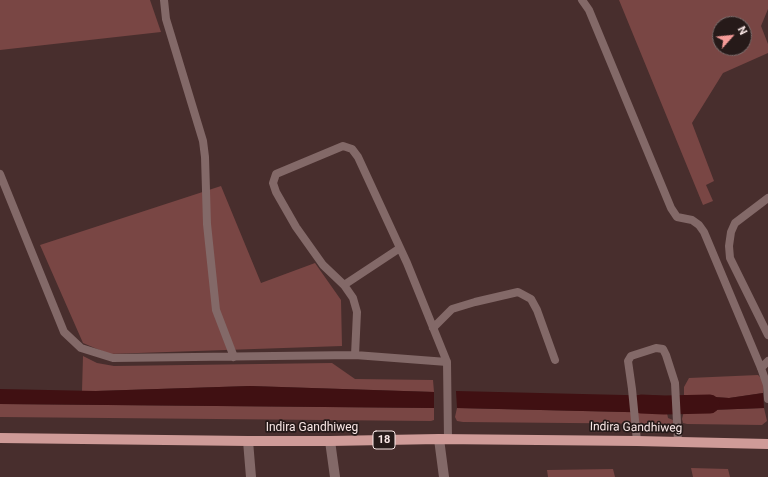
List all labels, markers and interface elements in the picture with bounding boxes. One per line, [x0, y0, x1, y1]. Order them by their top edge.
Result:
north arrow [712, 16, 752, 56]
text: N [735, 24, 750, 37]
street label: Indira Gandhiweg [590, 420, 682, 436]
street label: Indira Gandhiweg [266, 421, 358, 435]
road number: 18 [373, 431, 395, 449]

